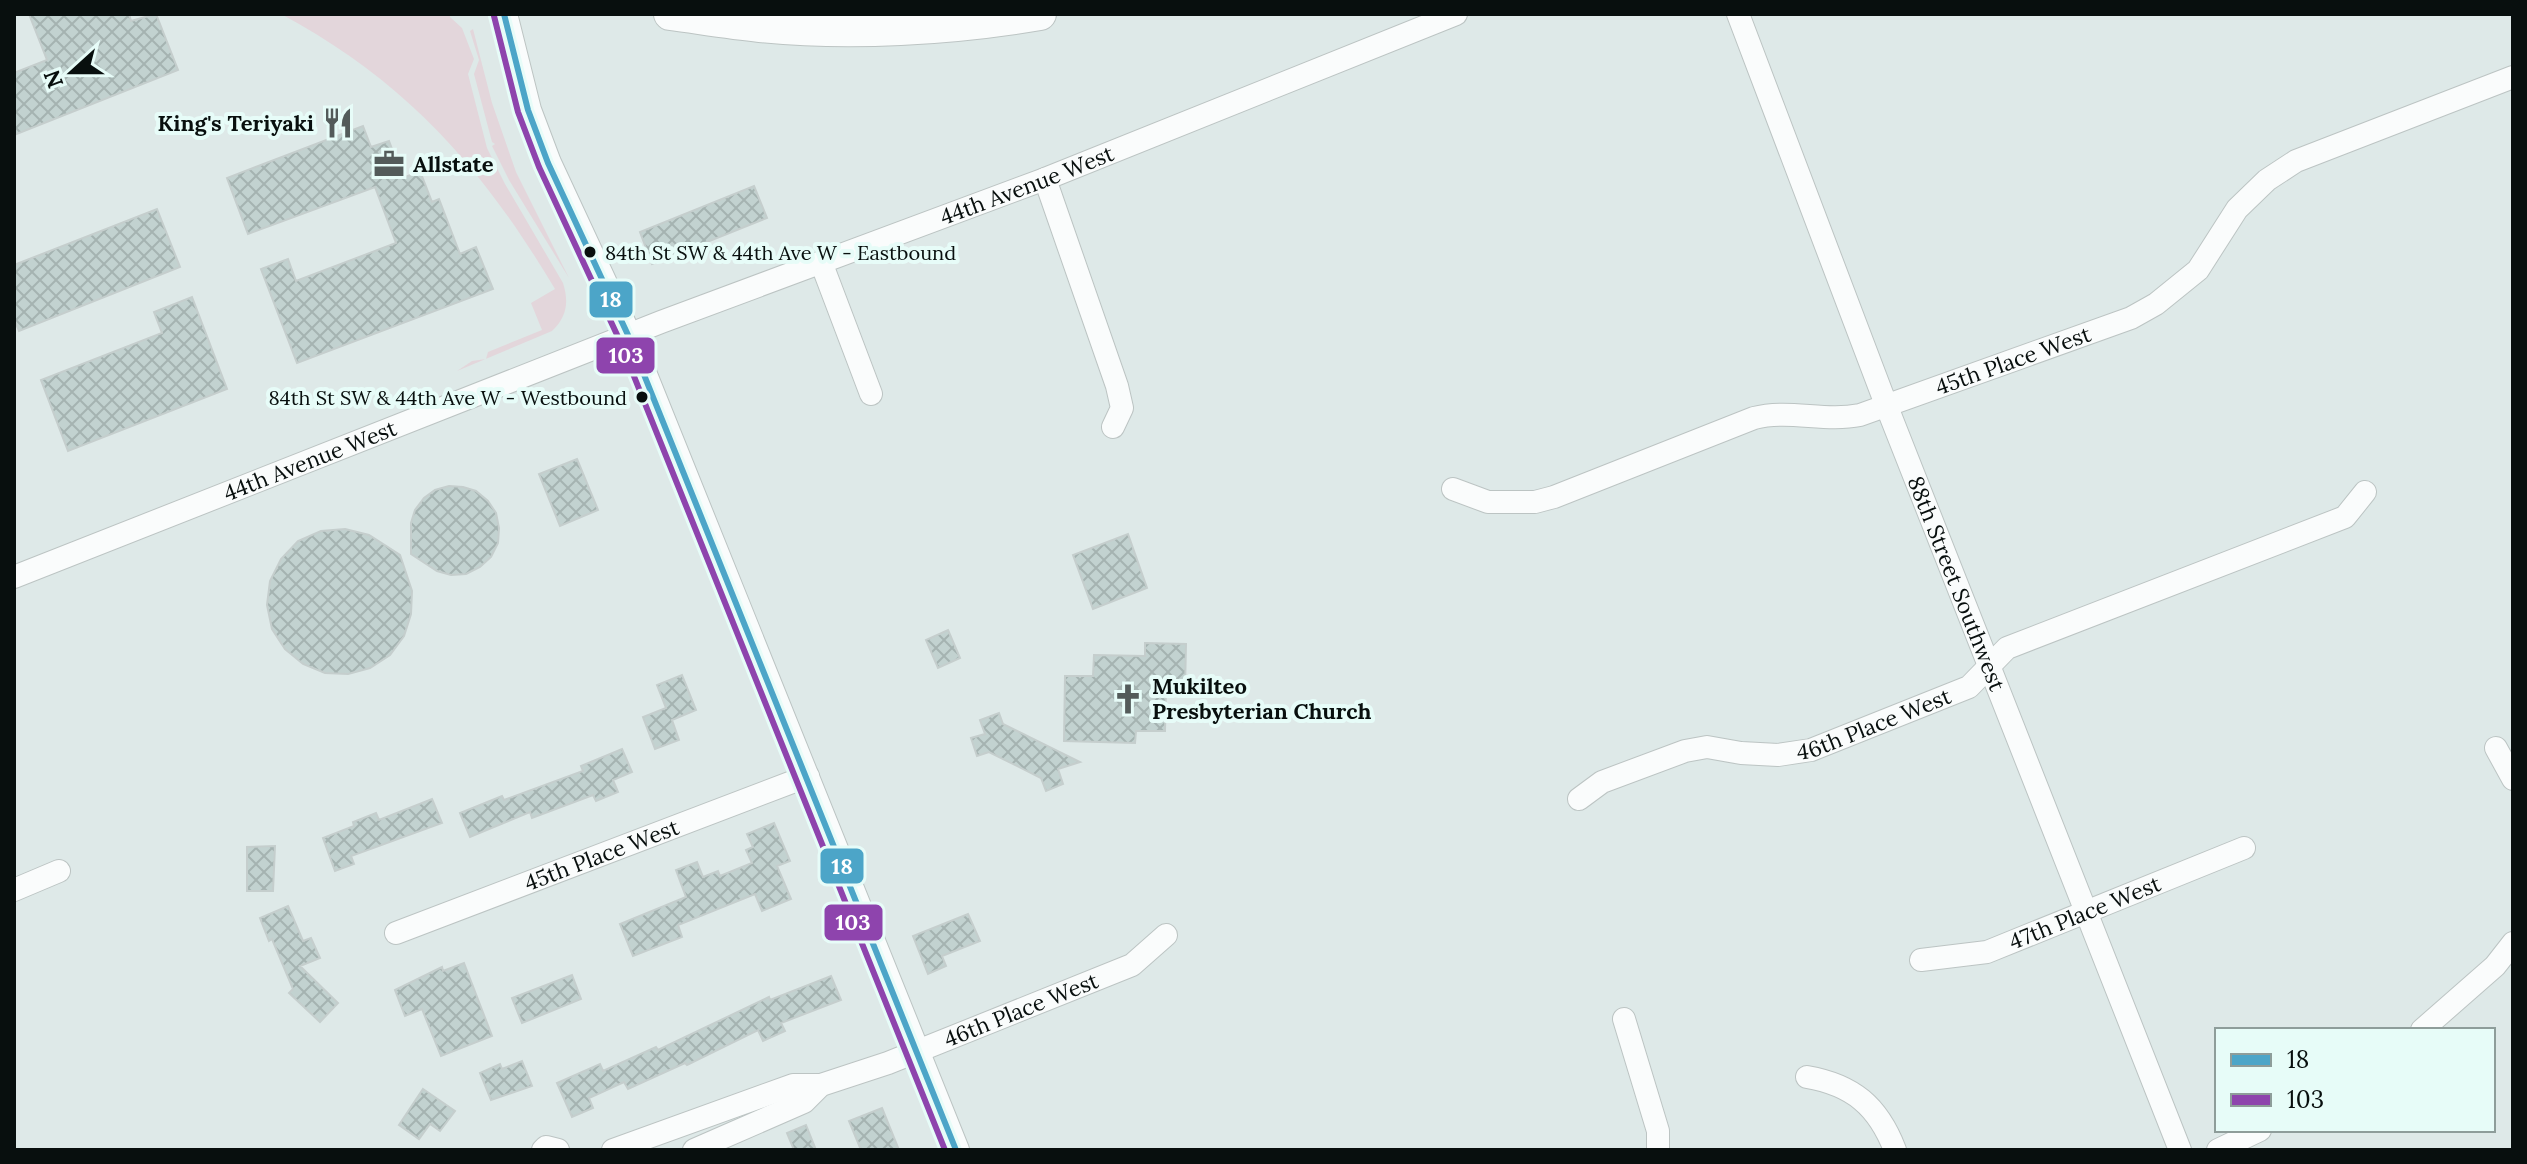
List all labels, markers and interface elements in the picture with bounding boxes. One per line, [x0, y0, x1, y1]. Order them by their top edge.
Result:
north arrow [32, 32, 112, 112]
text: N [37, 66, 69, 92]
restaurant icon: King's Teriyaki [321, 106, 355, 140]
place label: King's Teriyaki [158, 109, 314, 137]
street label: 44th Avenue West [936, 139, 1118, 231]
office icon: Allstate [372, 147, 406, 181]
place label: Allstate [413, 150, 494, 178]
place label: 84th St SW & 44th Ave W - Eastbound [605, 240, 956, 265]
marker: 84th St SW & 44th Ave W - Eastbound [582, 244, 598, 260]
line badge: 18 [588, 280, 634, 319]
text: 18 [600, 285, 622, 313]
street label: 45th Place West [1932, 319, 2095, 401]
line badge: 103 [595, 336, 656, 375]
text: 103 [608, 341, 644, 369]
place label: 84th St SW & 44th Ave W - Westbound [269, 385, 627, 410]
marker: 84th St SW & 44th Ave W - Westbound [634, 389, 650, 405]
street label: 44th Avenue West [219, 414, 401, 507]
street label: 88th Street Southwest [1902, 472, 2012, 695]
place label: Mukilteo Presbyterian Church [1152, 672, 1372, 725]
church icon: Mukilteo Presbyterian Church [1111, 682, 1145, 716]
street label: 46th Place West [1795, 682, 1955, 766]
street label: 45th Place West [520, 812, 683, 897]
line badge: 18 [819, 847, 865, 885]
text: 18 [831, 852, 853, 880]
street label: 47th Place West [2005, 869, 2165, 956]
line badge: 103 [823, 903, 884, 942]
text: 103 [835, 908, 871, 936]
street label: 46th Place West [940, 966, 1103, 1053]
legend [2215, 1028, 2495, 1132]
text: 18 [2287, 1044, 2309, 1075]
text: 103 [2287, 1084, 2324, 1115]

